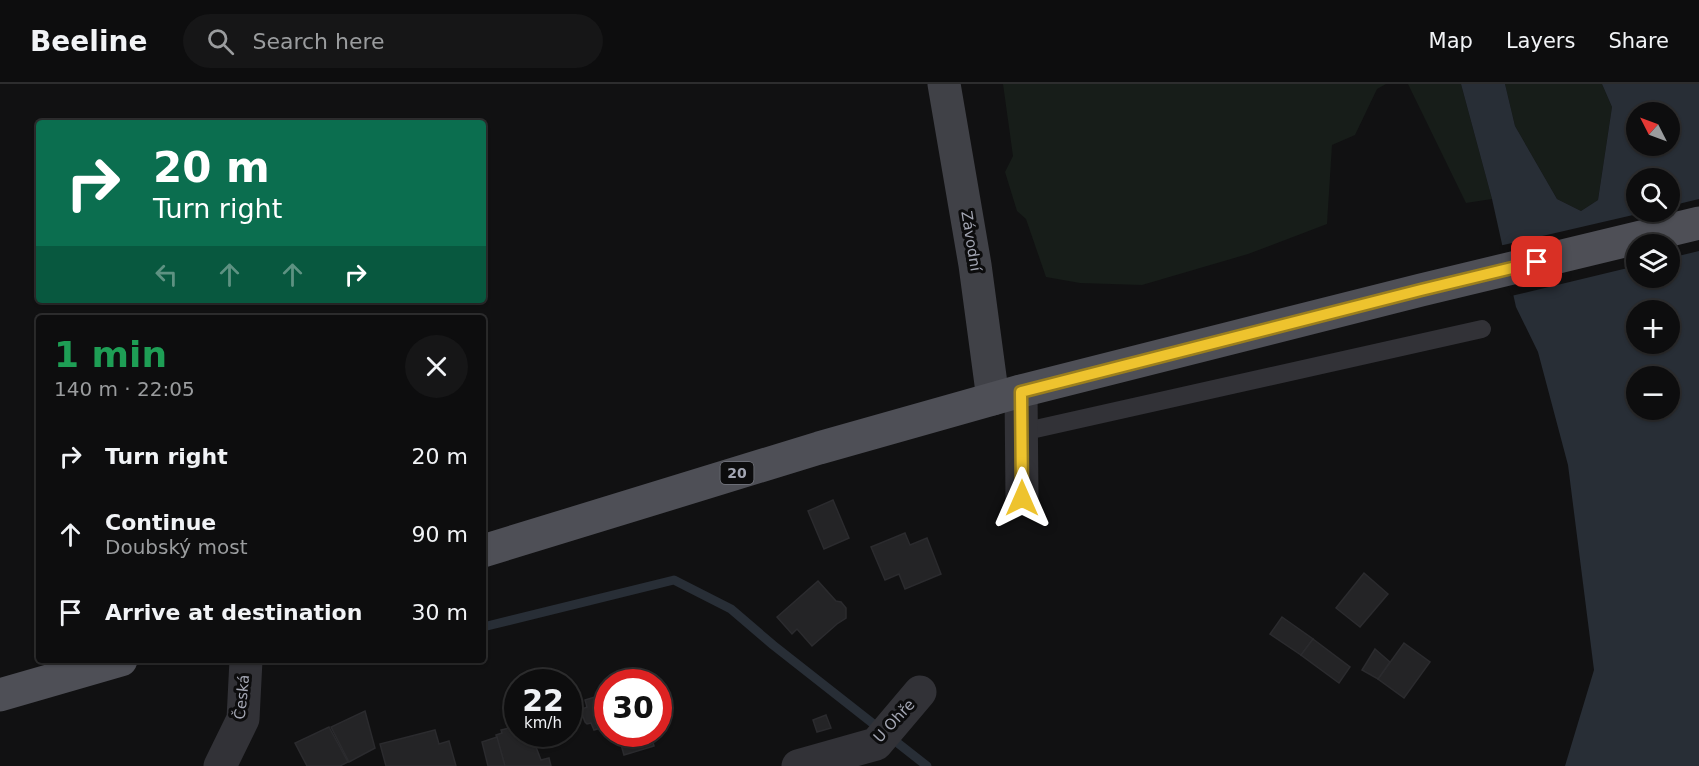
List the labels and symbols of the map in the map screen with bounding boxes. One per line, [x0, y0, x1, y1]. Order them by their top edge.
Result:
north arrow [1626, 102, 1680, 156]
street label: Závodní [957, 210, 985, 273]
pin [1511, 236, 1562, 287]
road number: 20 [720, 462, 754, 484]
position arrow [990, 466, 1054, 530]
speed limit sign: 30 [594, 669, 672, 747]
street label: Česká [230, 674, 253, 720]
street label: U Ohře [870, 696, 918, 746]

